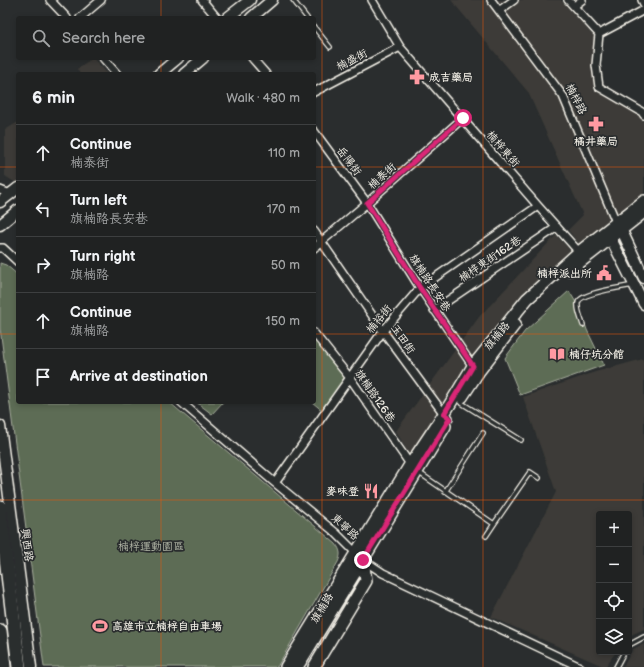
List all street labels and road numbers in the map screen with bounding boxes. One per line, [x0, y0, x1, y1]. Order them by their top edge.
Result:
street label: 楠盛街 [334, 46, 371, 73]
street label: 楠梓路 [563, 81, 589, 117]
street label: 楠梓東街 [484, 128, 523, 171]
street label: 岳陽街 [334, 144, 365, 179]
street label: 楠泰街 [365, 159, 399, 192]
street label: 楠梓東街162巷 [456, 233, 524, 285]
street label: 旗楠路長安巷 [407, 252, 453, 314]
street label: 楠裕街 [364, 301, 395, 336]
street label: 旗楠路 [482, 319, 512, 353]
street label: 玉田街 [388, 322, 418, 357]
street label: 旗楠路126巷 [352, 367, 398, 425]
street label: 東寧路 [328, 511, 362, 543]
street label: 興西路 [19, 528, 35, 562]
street label: 旗楠路 [308, 591, 336, 625]

